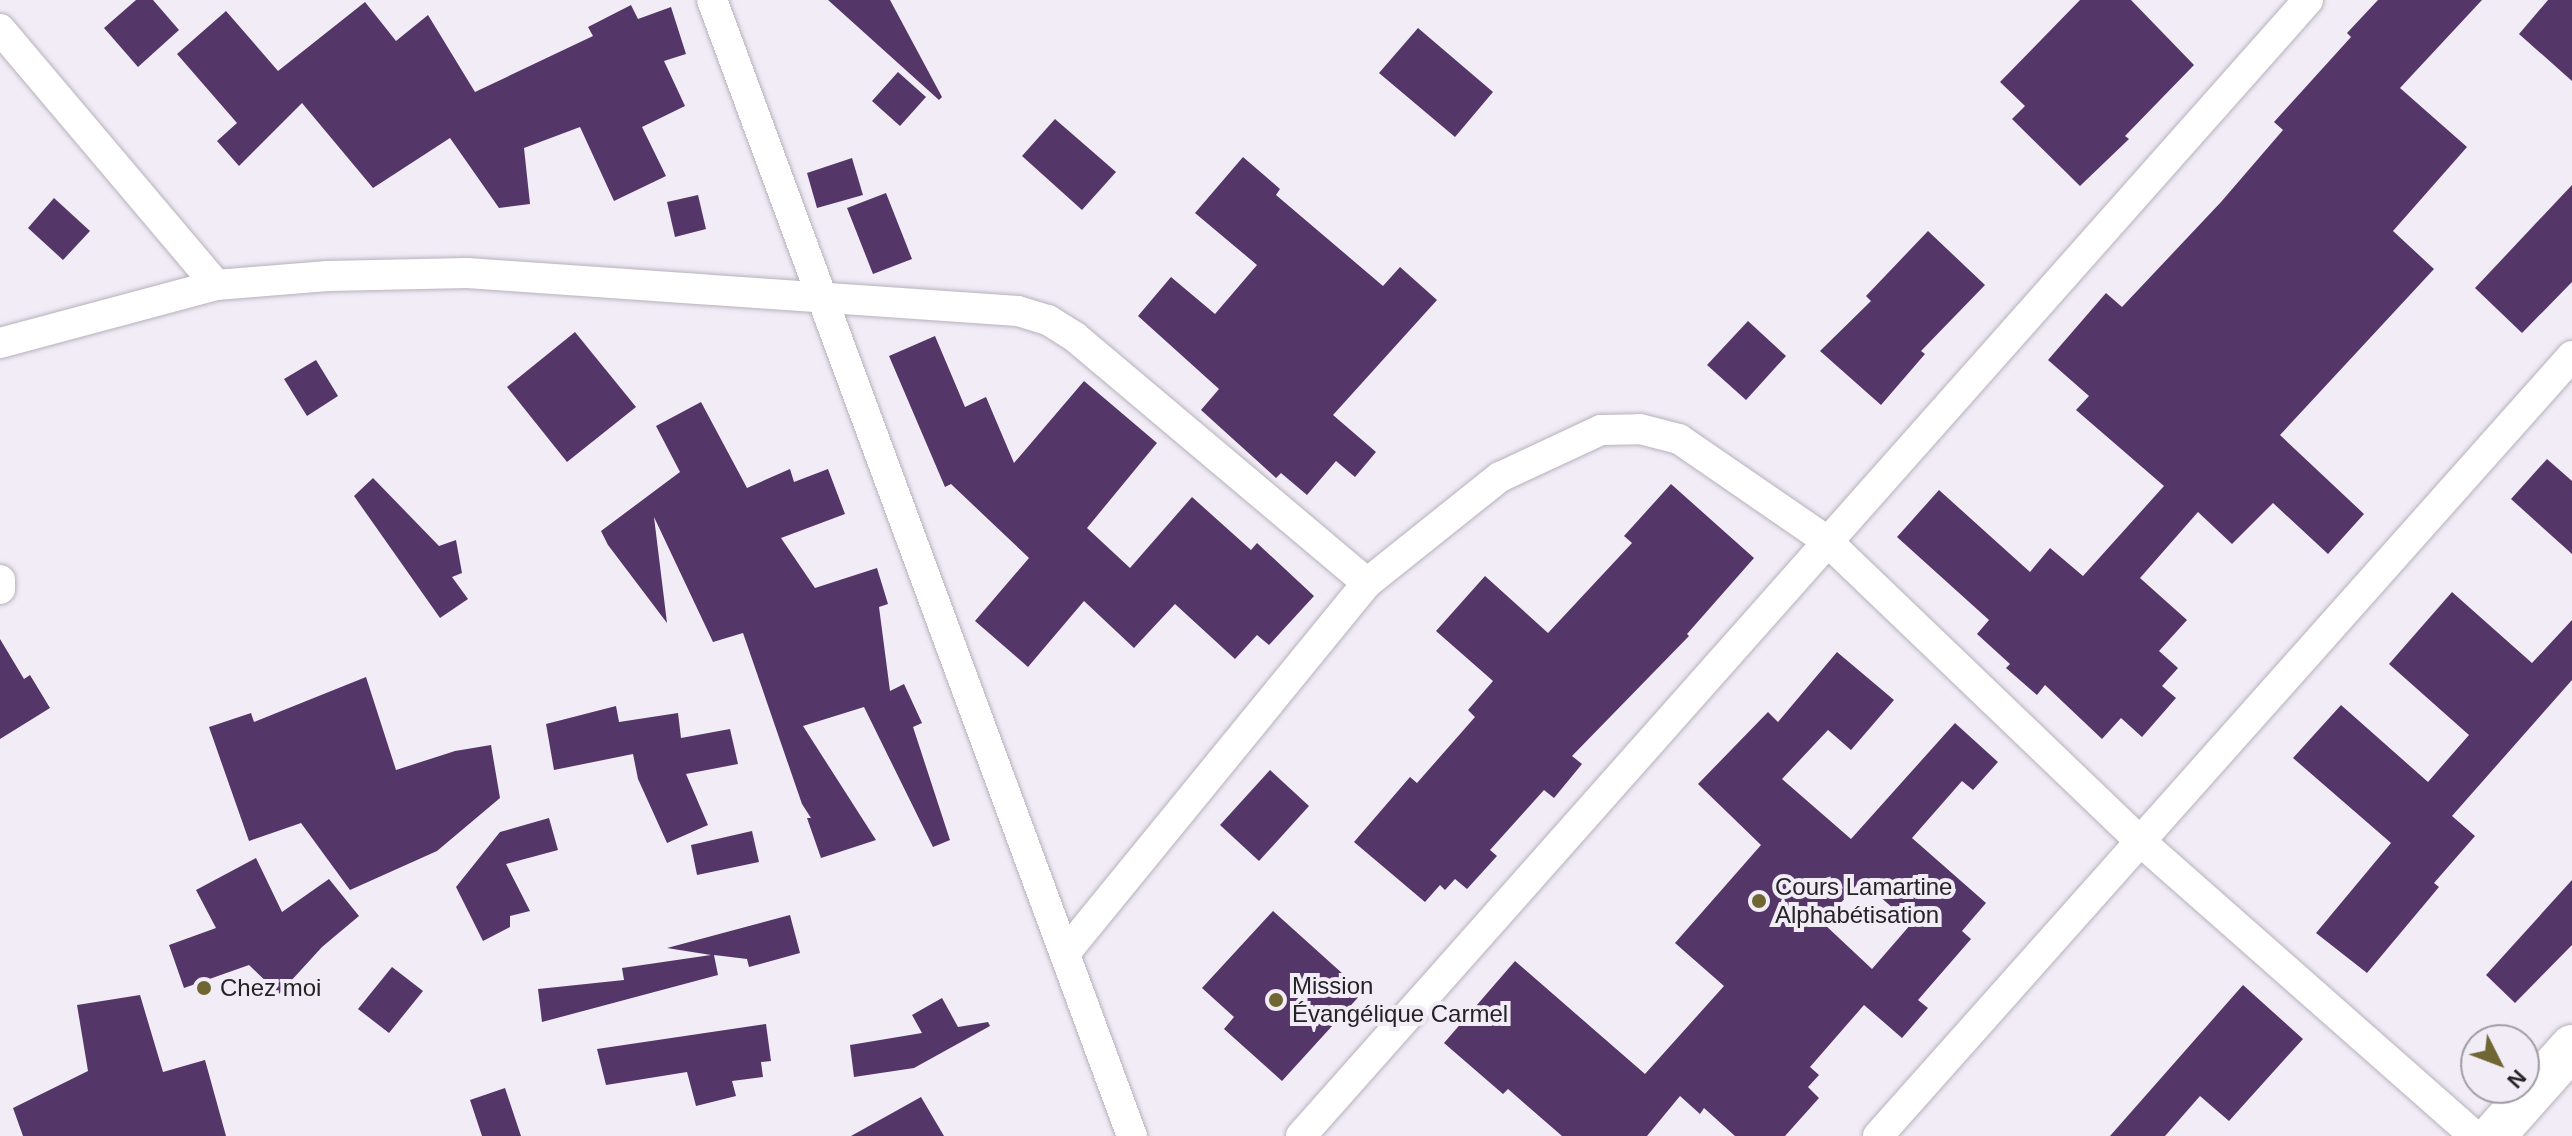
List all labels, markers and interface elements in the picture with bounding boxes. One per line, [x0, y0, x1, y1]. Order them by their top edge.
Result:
place label: Cours Lamartine Alphabétisation [1775, 873, 1952, 929]
marker: Cours Lamartine Alphabétisation [1750, 892, 1768, 910]
place label: Mission Évangélique Carmel [1292, 972, 1508, 1028]
place label: Chez moi [220, 974, 321, 1002]
marker: Chez moi [195, 979, 213, 997]
marker: Mission Évangélique Carmel [1267, 991, 1285, 1009]
north arrow [2460, 1024, 2540, 1104]
text: N [2502, 1065, 2531, 1093]

